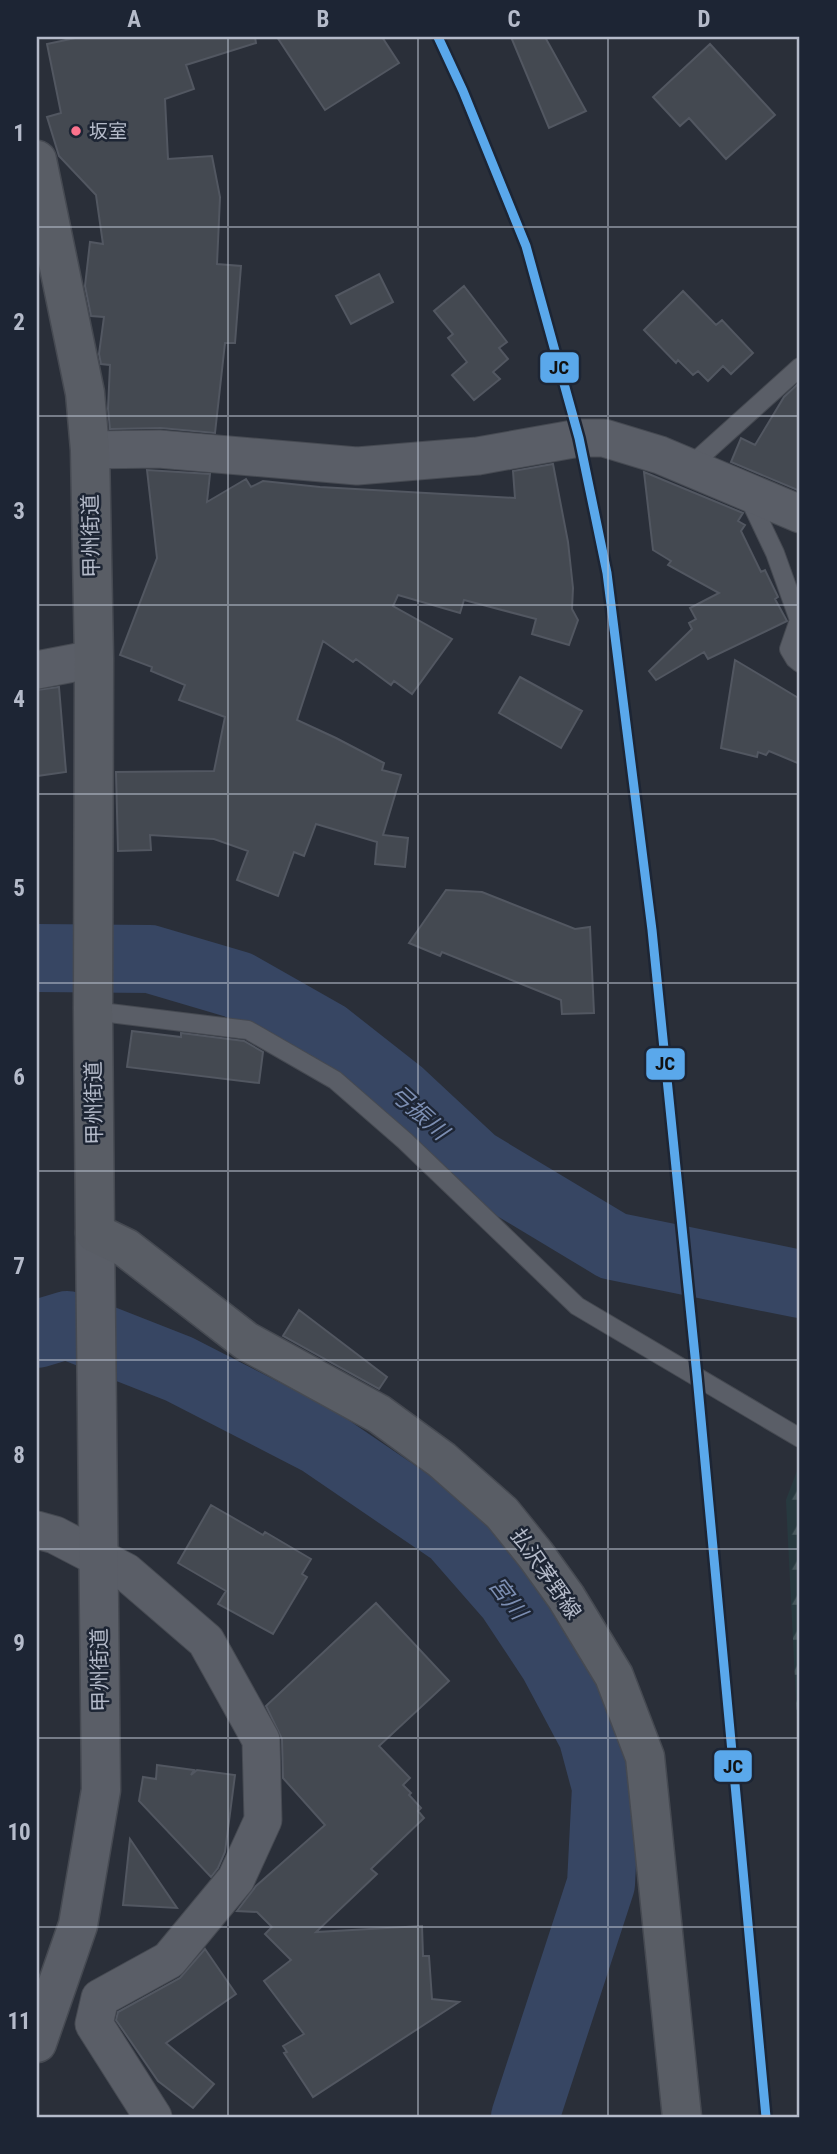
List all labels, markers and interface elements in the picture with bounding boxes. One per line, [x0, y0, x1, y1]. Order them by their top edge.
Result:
text: A [127, 6, 141, 33]
text: B [317, 6, 329, 33]
text: C [507, 6, 521, 33]
text: D [698, 6, 711, 33]
text: 1 [13, 120, 25, 147]
place label: 坂室 [89, 120, 127, 143]
marker: 坂室 [69, 124, 83, 138]
text: 2 [13, 309, 25, 336]
line badge: JC [539, 351, 580, 384]
text: JC [549, 356, 569, 379]
street label: 甲州街道 [78, 494, 104, 578]
text: 3 [13, 498, 25, 525]
text: 4 [13, 686, 25, 713]
text: 5 [13, 875, 25, 902]
line badge: JC [645, 1047, 686, 1081]
text: JC [655, 1052, 675, 1075]
street label: 甲州街道 [81, 1061, 107, 1145]
text: 6 [13, 1064, 25, 1091]
water label: 弓振川 [384, 1079, 456, 1147]
text: 7 [13, 1253, 25, 1280]
text: 8 [13, 1442, 25, 1469]
street label: 払沢茅野線 [506, 1524, 586, 1624]
water label: 宮川 [483, 1572, 534, 1627]
street label: 甲州街道 [87, 1628, 113, 1712]
text: 9 [13, 1630, 25, 1657]
line badge: JC [713, 1749, 753, 1783]
text: JC [723, 1755, 743, 1778]
text: 10 [7, 1819, 31, 1846]
text: 11 [7, 2008, 31, 2035]

